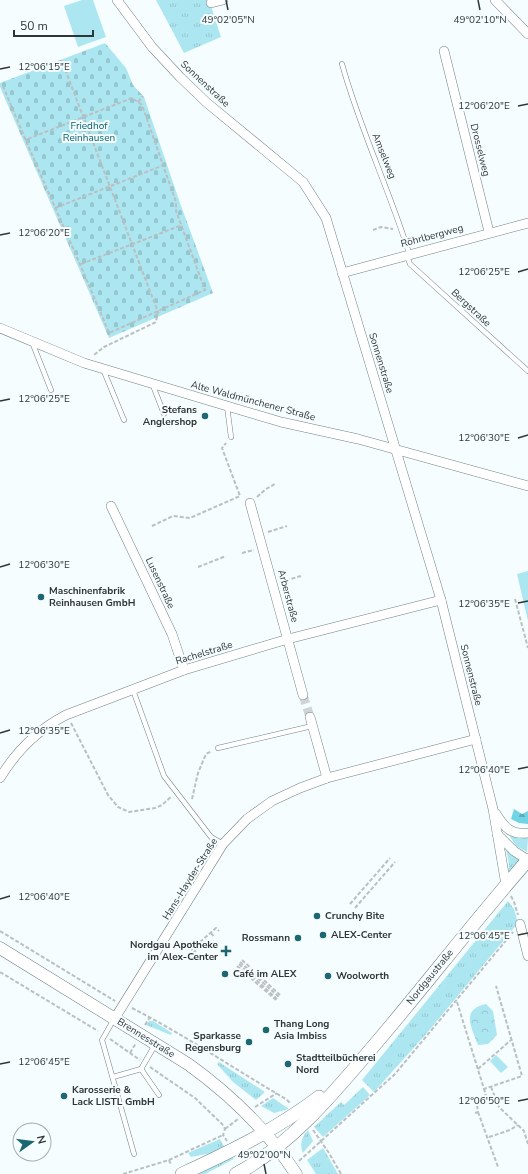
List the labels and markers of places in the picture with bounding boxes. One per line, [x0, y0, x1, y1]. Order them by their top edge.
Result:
place label: Stefans Anglershop [143, 403, 197, 429]
marker: Stefans Anglershop [200, 411, 210, 421]
place label: Maschinenfabrik Reinhausen GmbH [49, 584, 135, 610]
marker: Maschinenfabrik Reinhausen GmbH [36, 592, 46, 602]
place label: Crunchy Bite [325, 909, 385, 923]
marker: Crunchy Bite [312, 911, 322, 921]
place label: ALEX-Center [331, 928, 392, 942]
marker: ALEX-Center [318, 930, 328, 940]
place label: Rossmann [242, 931, 290, 945]
marker: Rossmann [293, 933, 303, 943]
place label: Nordgau Apotheke im Alex-Center [130, 938, 219, 964]
marker: Nordgau Apotheke im Alex-Center [221, 946, 231, 956]
place label: Café im ALEX [233, 967, 297, 981]
marker: Café im ALEX [220, 969, 230, 979]
place label: Woolworth [336, 969, 389, 983]
marker: Woolworth [323, 971, 333, 981]
place label: Thang Long Asia Imbiss [274, 1017, 329, 1043]
marker: Thang Long Asia Imbiss [261, 1025, 271, 1035]
place label: Sparkasse Regensburg [185, 1029, 242, 1055]
marker: Sparkasse Regensburg [244, 1037, 254, 1047]
place label: Stadtteilbücherei Nord [296, 1051, 376, 1077]
marker: Stadtteilbücherei Nord [283, 1059, 293, 1069]
place label: Karosserie & Lack LISTL GmbH [72, 1083, 155, 1109]
marker: Karosserie & Lack LISTL GmbH [59, 1091, 69, 1101]

